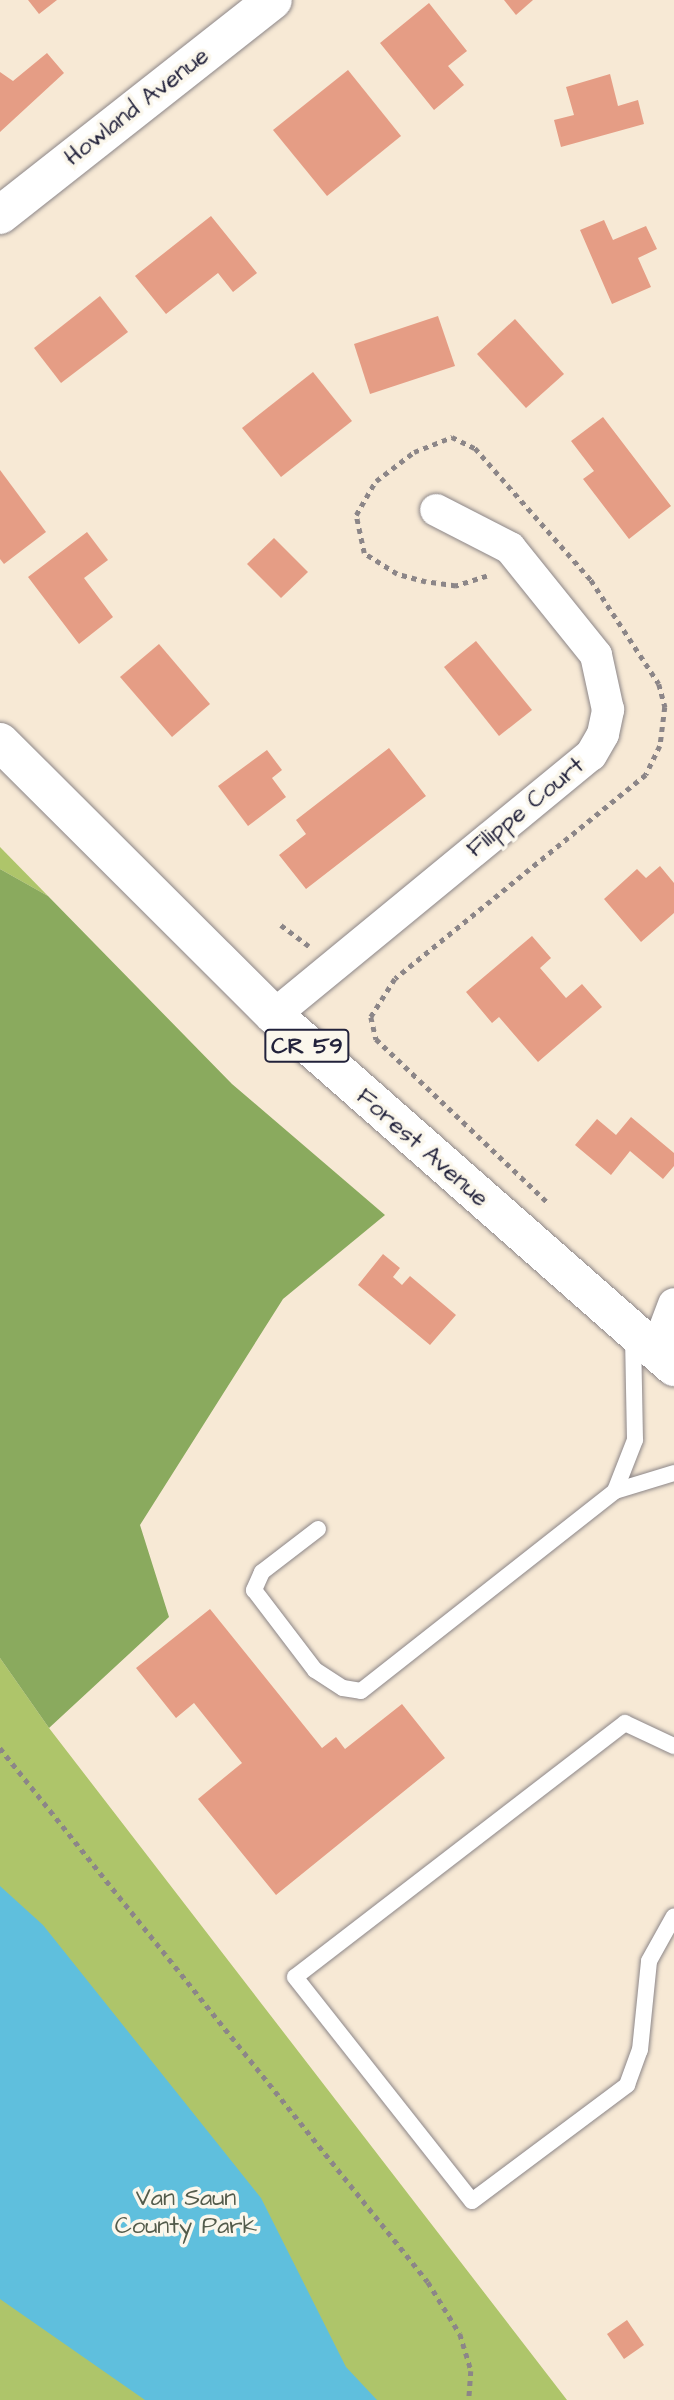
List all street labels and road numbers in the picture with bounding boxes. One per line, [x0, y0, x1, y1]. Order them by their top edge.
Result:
street label: Howland Avenue [59, 42, 215, 172]
street label: Filippe Court [462, 752, 590, 864]
road number: CR 59 [263, 1026, 351, 1065]
street label: Forest Avenue [350, 1083, 494, 1213]

